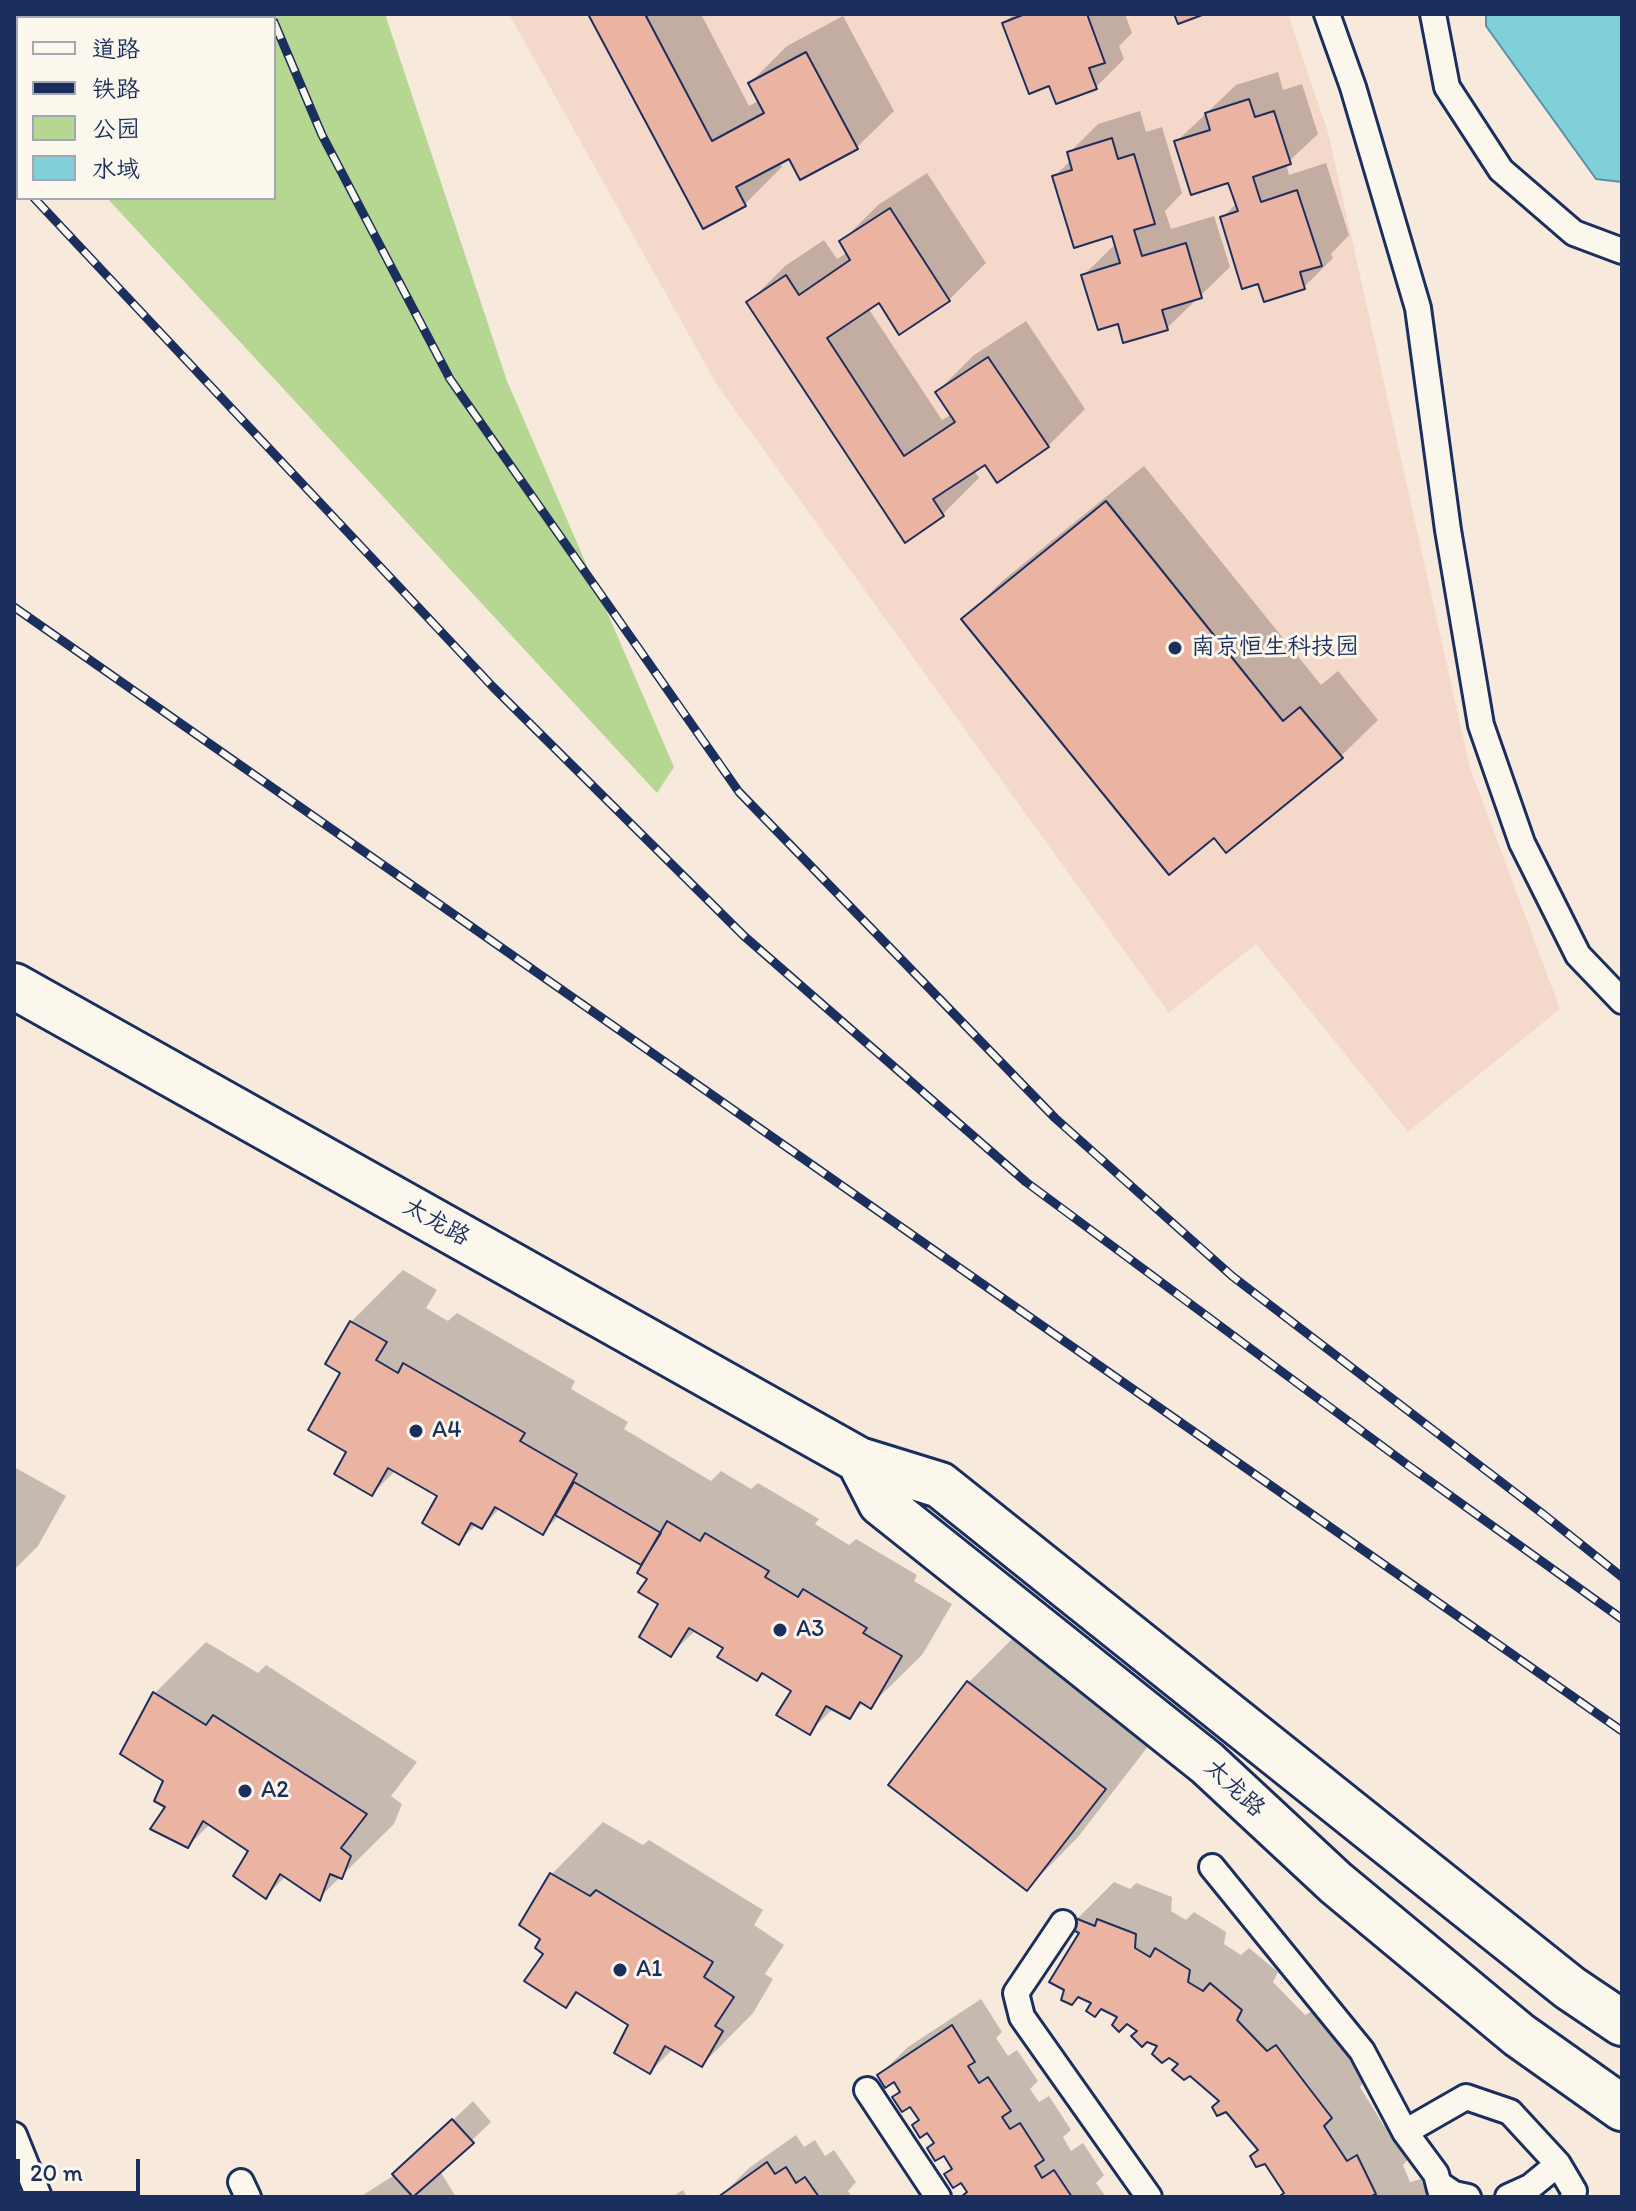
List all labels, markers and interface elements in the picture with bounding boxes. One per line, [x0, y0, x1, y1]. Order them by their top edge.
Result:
legend [16, 16, 276, 200]
text: 道路 [92, 34, 140, 63]
text: 铁路 [92, 74, 140, 103]
text: 公园 [92, 114, 140, 143]
text: 水域 [92, 154, 140, 183]
place label: 南京恒生科技园 [1191, 634, 1359, 662]
marker: 南京恒生科技园 [1166, 639, 1184, 657]
street label: 太龙路 [398, 1193, 474, 1253]
place label: A4 [432, 1417, 462, 1445]
marker: A4 [407, 1422, 425, 1440]
place label: A3 [796, 1616, 824, 1644]
marker: A3 [771, 1621, 789, 1639]
street label: 太龙路 [1198, 1754, 1270, 1824]
place label: A2 [261, 1777, 289, 1805]
marker: A2 [236, 1782, 254, 1800]
place label: A1 [636, 1956, 662, 1984]
marker: A1 [611, 1961, 629, 1979]
scale bar [20, 2143, 144, 2193]
text: 20 m [30, 2158, 83, 2187]

